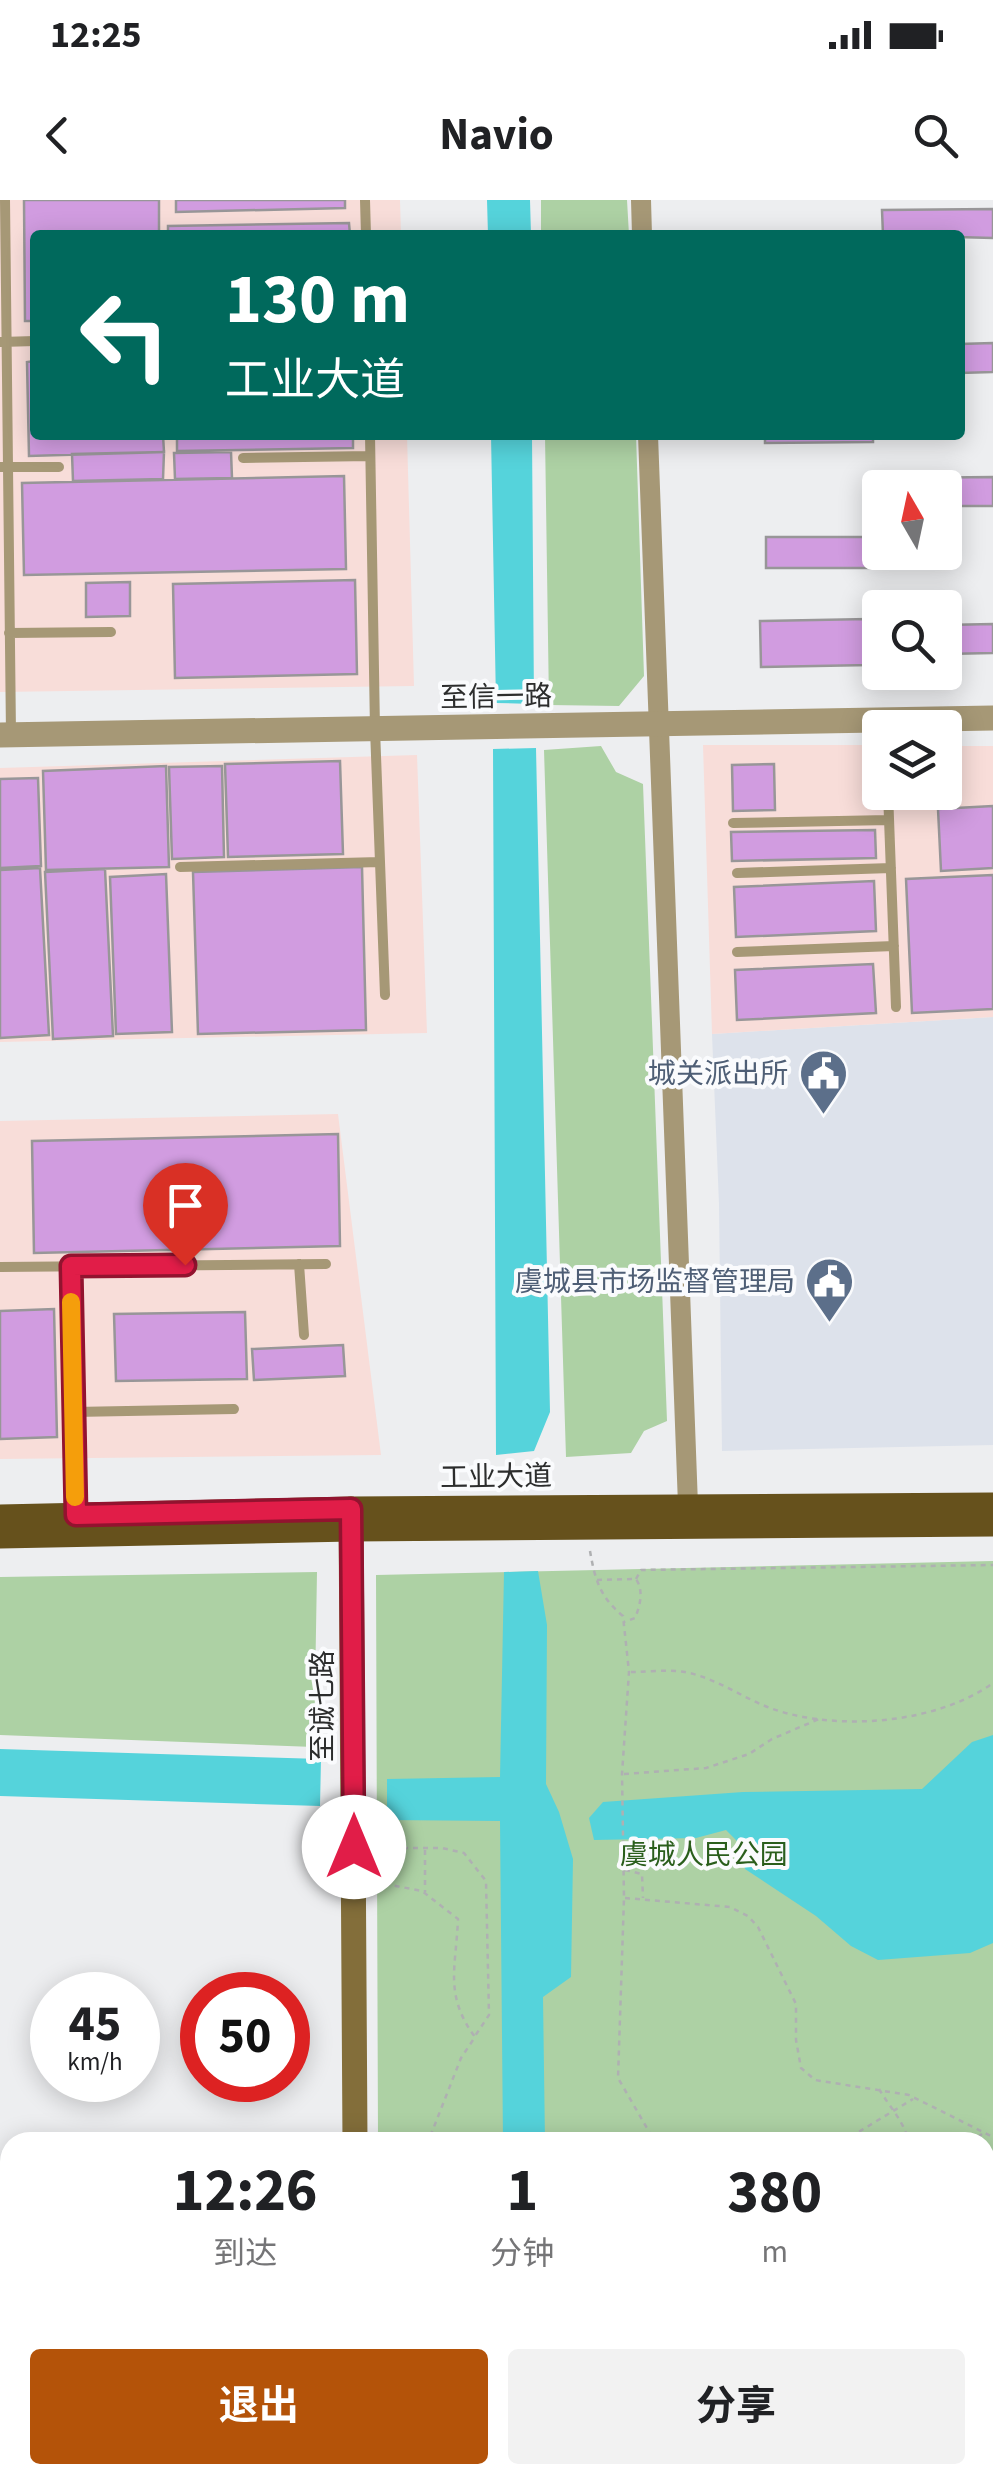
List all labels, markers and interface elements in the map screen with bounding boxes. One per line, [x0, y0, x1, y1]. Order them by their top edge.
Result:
text: 12:25 [50, 8, 142, 62]
text: Navio [439, 103, 554, 167]
icon: back [30, 108, 85, 163]
icon: search [908, 108, 963, 163]
text: 130 m [225, 250, 410, 350]
icon: left [60, 270, 190, 400]
text: 工业大道 [225, 349, 405, 413]
north arrow [862, 470, 962, 570]
map controls [862, 470, 962, 810]
button: search [862, 590, 962, 690]
street label: 至信一路 [440, 676, 552, 718]
button: layers [862, 710, 962, 810]
public building icon: 城关派出所 [797, 1048, 849, 1116]
place label: 城关派出所 [648, 1054, 788, 1094]
pin [143, 1163, 228, 1266]
icon: arrive [158, 1178, 213, 1233]
public building icon: 虞城县市场监督管理局 [804, 1256, 856, 1324]
place label: 虞城县市场监督管理局 [515, 1262, 795, 1302]
street label: 工业大道 [440, 1456, 552, 1498]
street label: 至诚七路 [303, 1650, 343, 1762]
position arrow [302, 1795, 406, 1899]
park label: 虞城人民公园 [620, 1835, 788, 1875]
speed limit sign: 50 [180, 1972, 310, 2102]
text: 45 [69, 1989, 121, 2060]
text: km/h [67, 2044, 123, 2080]
text: 12:26 [173, 2149, 318, 2234]
text: 1 [506, 2149, 538, 2234]
text: 380 [727, 2151, 822, 2236]
text: m [761, 2229, 788, 2275]
text: 到达 [213, 2231, 277, 2277]
text: 分钟 [490, 2231, 554, 2277]
button: 退出 [30, 2349, 488, 2464]
button: 分享 [508, 2349, 965, 2464]

